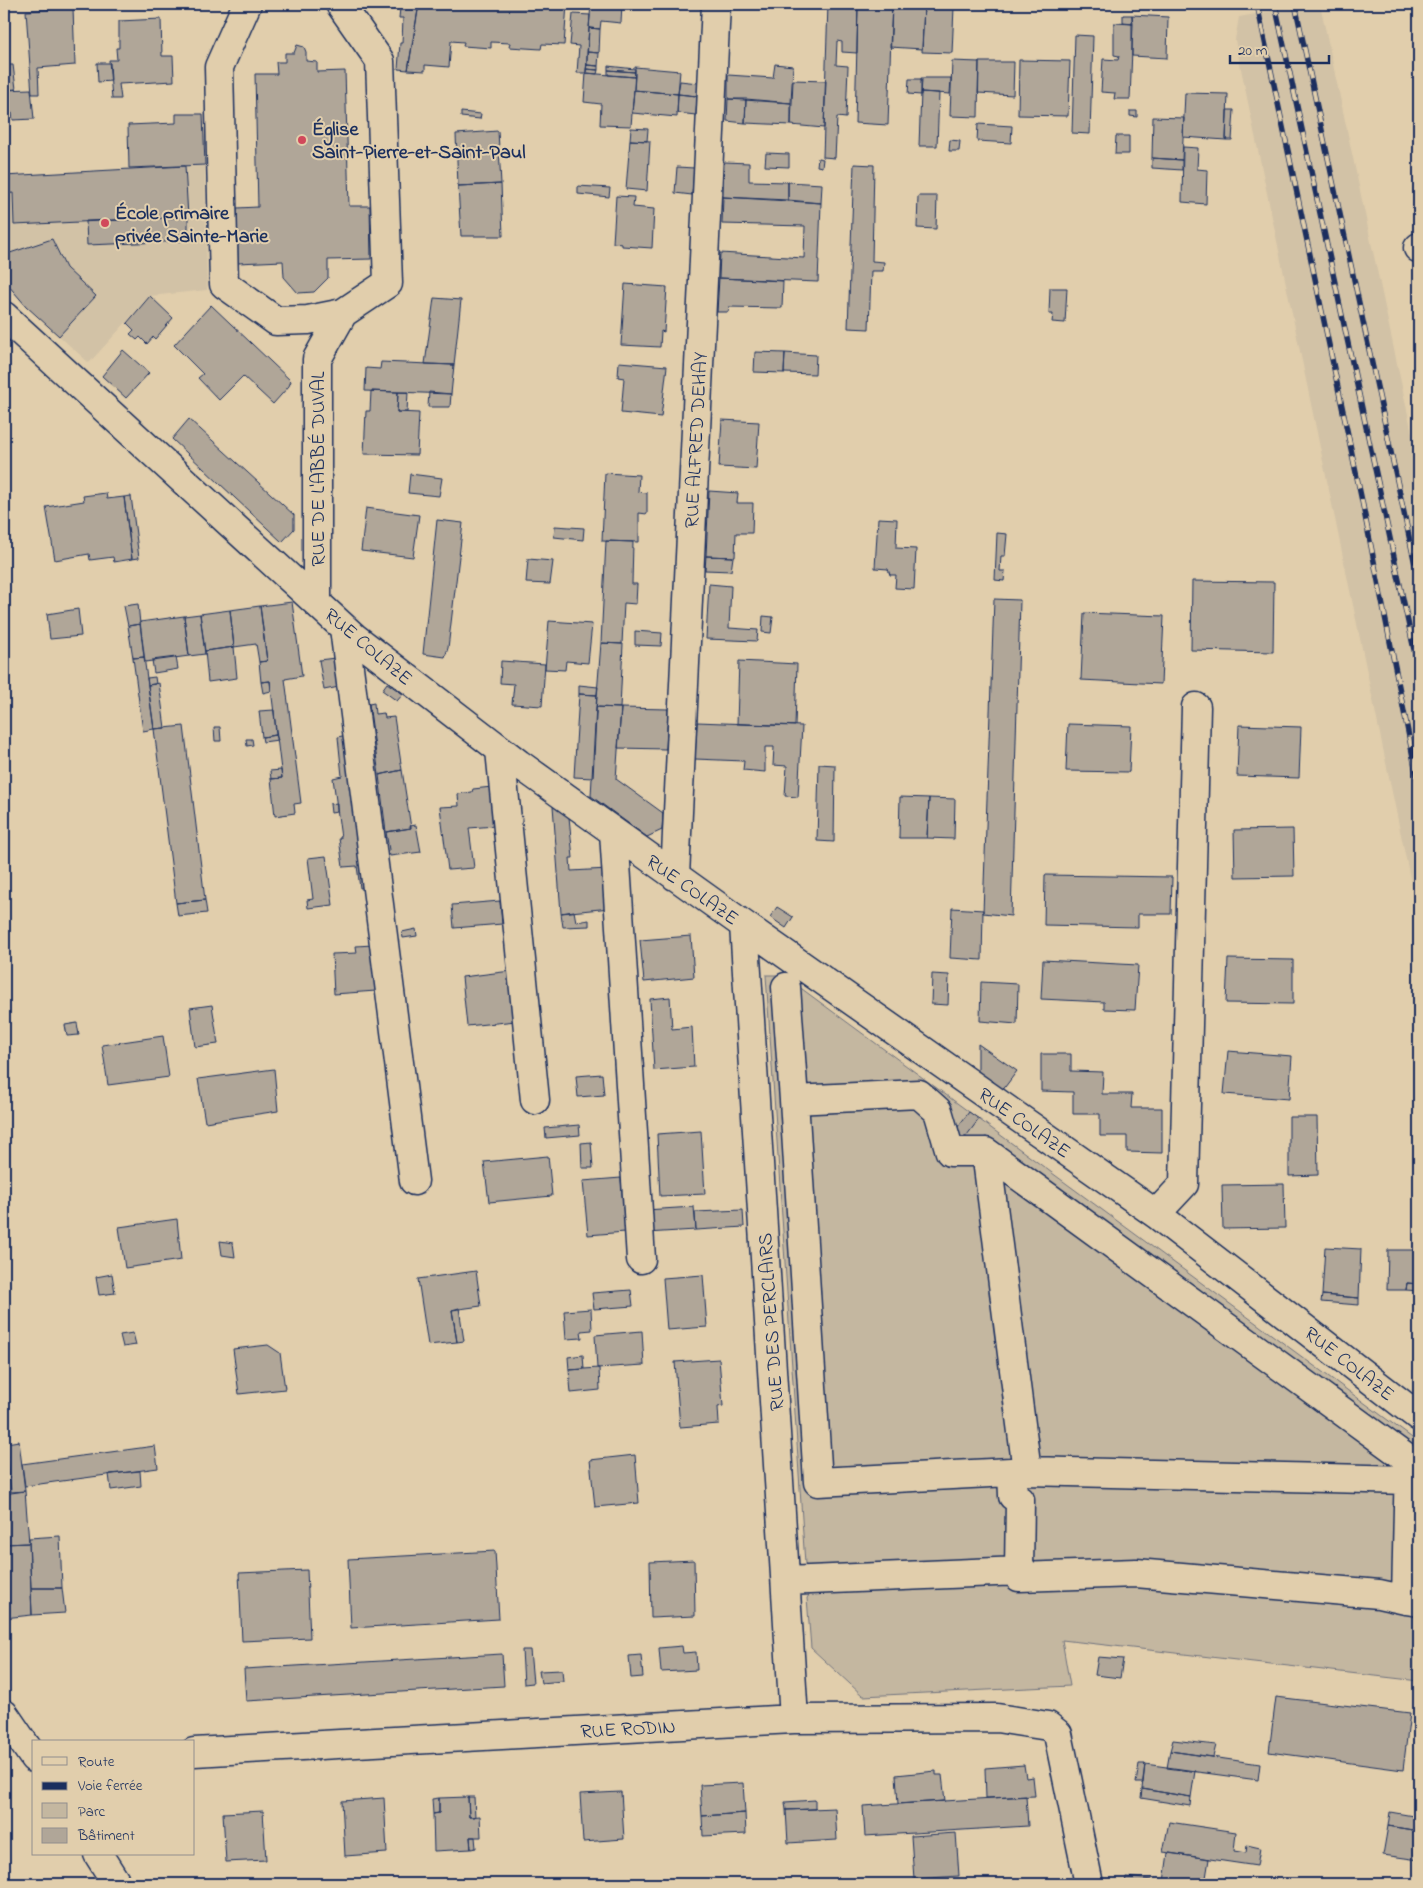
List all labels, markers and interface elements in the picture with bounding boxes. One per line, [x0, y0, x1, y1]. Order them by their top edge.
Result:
scale bar [1230, 32, 1329, 64]
text: 20 m [1238, 40, 1268, 62]
place label: Église Saint-Pierre-et-Saint-Paul [312, 116, 526, 168]
marker: Église Saint-Pierre-et-Saint-Paul [296, 134, 308, 146]
place label: École primaire privée Sainte-Marie [115, 200, 269, 252]
marker: École primaire privée Sainte-Marie [99, 217, 111, 229]
street label: RUE ALFRED DEHAY [678, 351, 717, 529]
street label: RUE DE L'ABBÉ DUVAL [305, 371, 334, 566]
street label: RUE COLAZE [317, 602, 418, 694]
street label: RUE COLAZE [639, 848, 744, 934]
street label: RUE COLAZE [971, 1081, 1076, 1167]
street label: RUE DES PERCLAIRS [752, 1232, 793, 1412]
street label: RUE COLAZE [1297, 1320, 1400, 1410]
street label: RUE RODIN [580, 1714, 676, 1747]
legend [32, 1740, 195, 1856]
text: Route [78, 1751, 115, 1773]
text: Voie ferrée [77, 1775, 143, 1797]
text: Parc [78, 1801, 106, 1823]
text: Bâtiment [77, 1825, 135, 1847]

